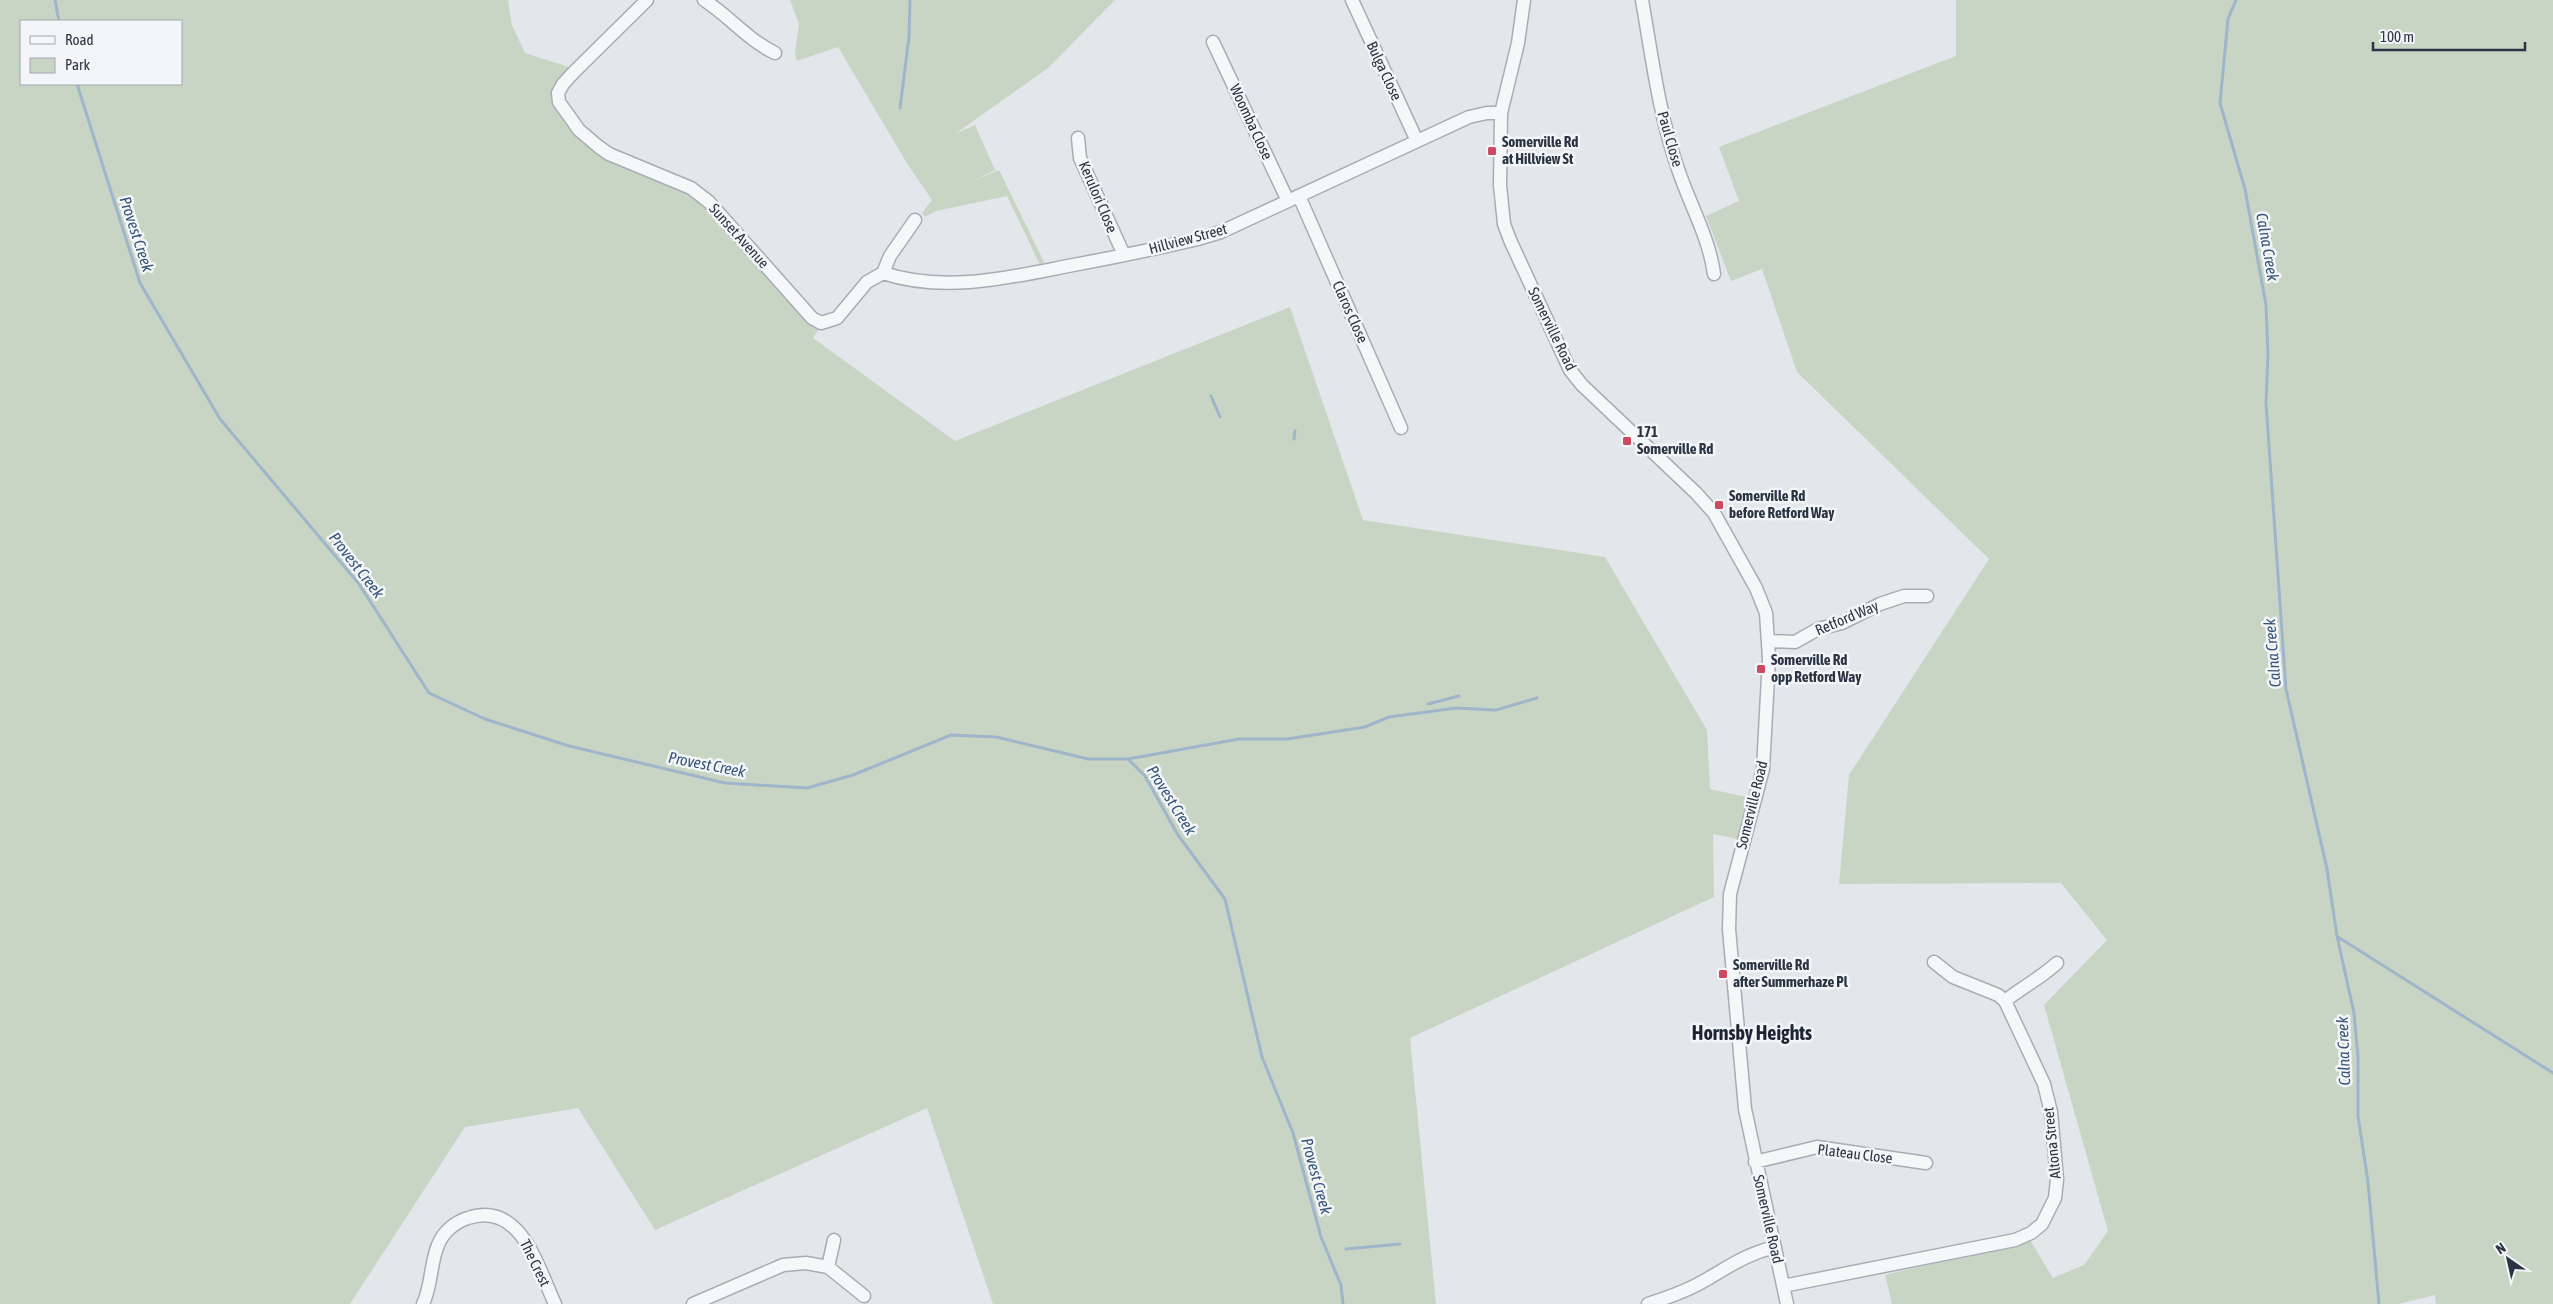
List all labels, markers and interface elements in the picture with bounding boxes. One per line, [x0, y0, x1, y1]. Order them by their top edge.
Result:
legend [20, 20, 182, 85]
scale bar [2373, 20, 2526, 52]
text: 100 m [2380, 28, 2414, 45]
text: Road [65, 31, 94, 48]
street label: Bulga Close [1363, 39, 1406, 103]
text: Park [65, 56, 90, 73]
street label: Woomba Close [1227, 81, 1276, 162]
street label: Paul Close [1654, 109, 1687, 169]
place label: Somerville Rd at Hillview St [1502, 133, 1578, 167]
marker: Somerville Rd at Hillview St [1486, 145, 1498, 157]
street label: Kerulori Close [1076, 158, 1121, 235]
water label: Provest Creek [116, 194, 158, 275]
street label: Sunset Avenue [706, 200, 773, 272]
water label: Calna Creek [2253, 211, 2283, 283]
street label: Hillview Street [1147, 220, 1229, 257]
street label: Claros Close [1329, 278, 1372, 346]
street label: Somerville Road [1525, 284, 1580, 373]
place label: 171 Somerville Rd [1637, 423, 1713, 457]
marker: 171 Somerville Rd [1621, 435, 1633, 447]
place label: Somerville Rd before Retford Way [1729, 487, 1835, 521]
marker: Somerville Rd before Retford Way [1713, 499, 1725, 511]
water label: Provest Creek [326, 529, 389, 602]
street label: Retford Way [1813, 597, 1881, 638]
water label: Calna Creek [2260, 617, 2284, 688]
place label: Somerville Rd opp Retford Way [1771, 651, 1862, 685]
marker: Somerville Rd opp Retford Way [1755, 663, 1767, 675]
water label: Provest Creek [667, 748, 748, 780]
street label: Somerville Road [1732, 759, 1771, 851]
water label: Provest Creek [1144, 762, 1201, 839]
place label: Somerville Rd after Summerhaze Pl [1733, 956, 1849, 990]
marker: Somerville Rd after Summerhaze Pl [1717, 968, 1729, 980]
water label: Calna Creek [2333, 1015, 2353, 1086]
district label: Hornsby Heights [1692, 1021, 1812, 1044]
street label: Altona Street [2039, 1106, 2064, 1180]
water label: Provest Creek [1298, 1136, 1336, 1217]
street label: Plateau Close [1817, 1140, 1894, 1167]
street label: Somerville Road [1750, 1173, 1787, 1265]
north arrow [2483, 1234, 2533, 1284]
street label: The Crest [517, 1237, 554, 1289]
text: N [2493, 1239, 2509, 1257]

